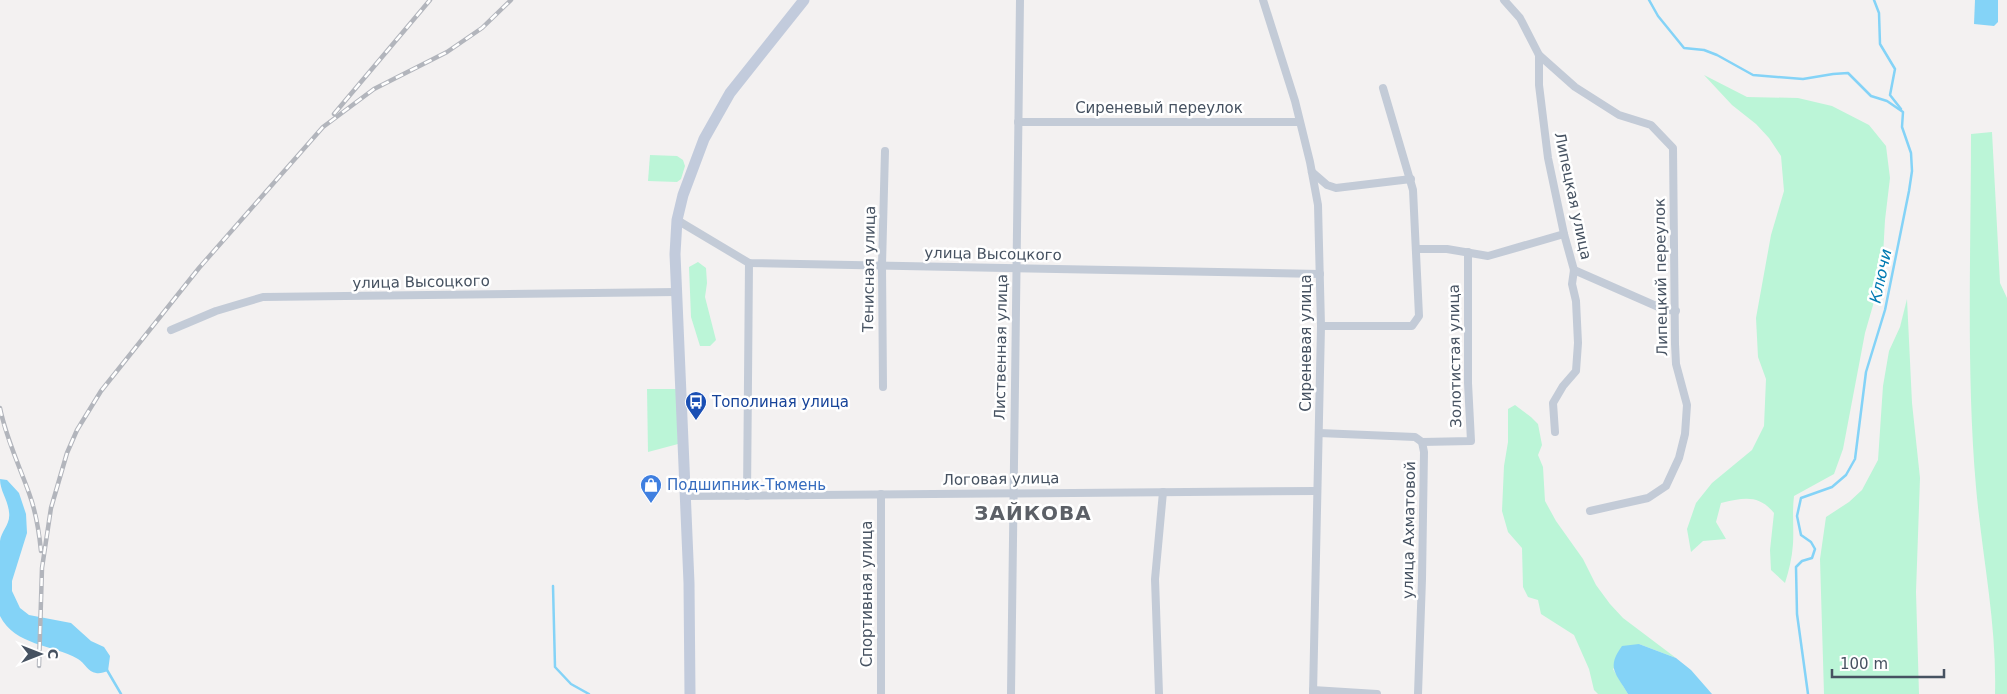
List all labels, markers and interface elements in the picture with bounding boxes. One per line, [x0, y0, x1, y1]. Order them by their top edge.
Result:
street label: Сиреневый переулок [1075, 99, 1243, 117]
street label: Липецкая улица [1551, 131, 1595, 261]
street label: Липецкий переулок [1651, 198, 1671, 356]
street label: Тенисная улица [859, 206, 879, 333]
street label: улица Высоцкого [924, 244, 1062, 264]
water label: Ключи [1865, 247, 1895, 305]
street label: улица Высоцкого [352, 272, 490, 292]
street label: Лиственная улица [991, 274, 1011, 420]
street label: Сиреневая улица [1297, 274, 1315, 412]
street label: Золотистая улица [1445, 284, 1465, 428]
bus stop icon: Тополиная улица [684, 390, 708, 421]
place label: Тополиная улица [711, 393, 849, 411]
street label: улица Ахматовой [1399, 461, 1419, 599]
street label: Логовая улица [942, 469, 1060, 489]
shop icon: Подшипник-Тюмень [639, 473, 663, 504]
place label: Подшипник-Тюмень [667, 476, 826, 494]
district label: ЗАЙКОВА [974, 501, 1092, 525]
street label: Спортивная улица [858, 521, 876, 667]
north arrow [15, 629, 65, 679]
scale bar [1832, 646, 1944, 678]
text: С [45, 649, 61, 659]
text: 100 m [1840, 655, 1888, 673]

